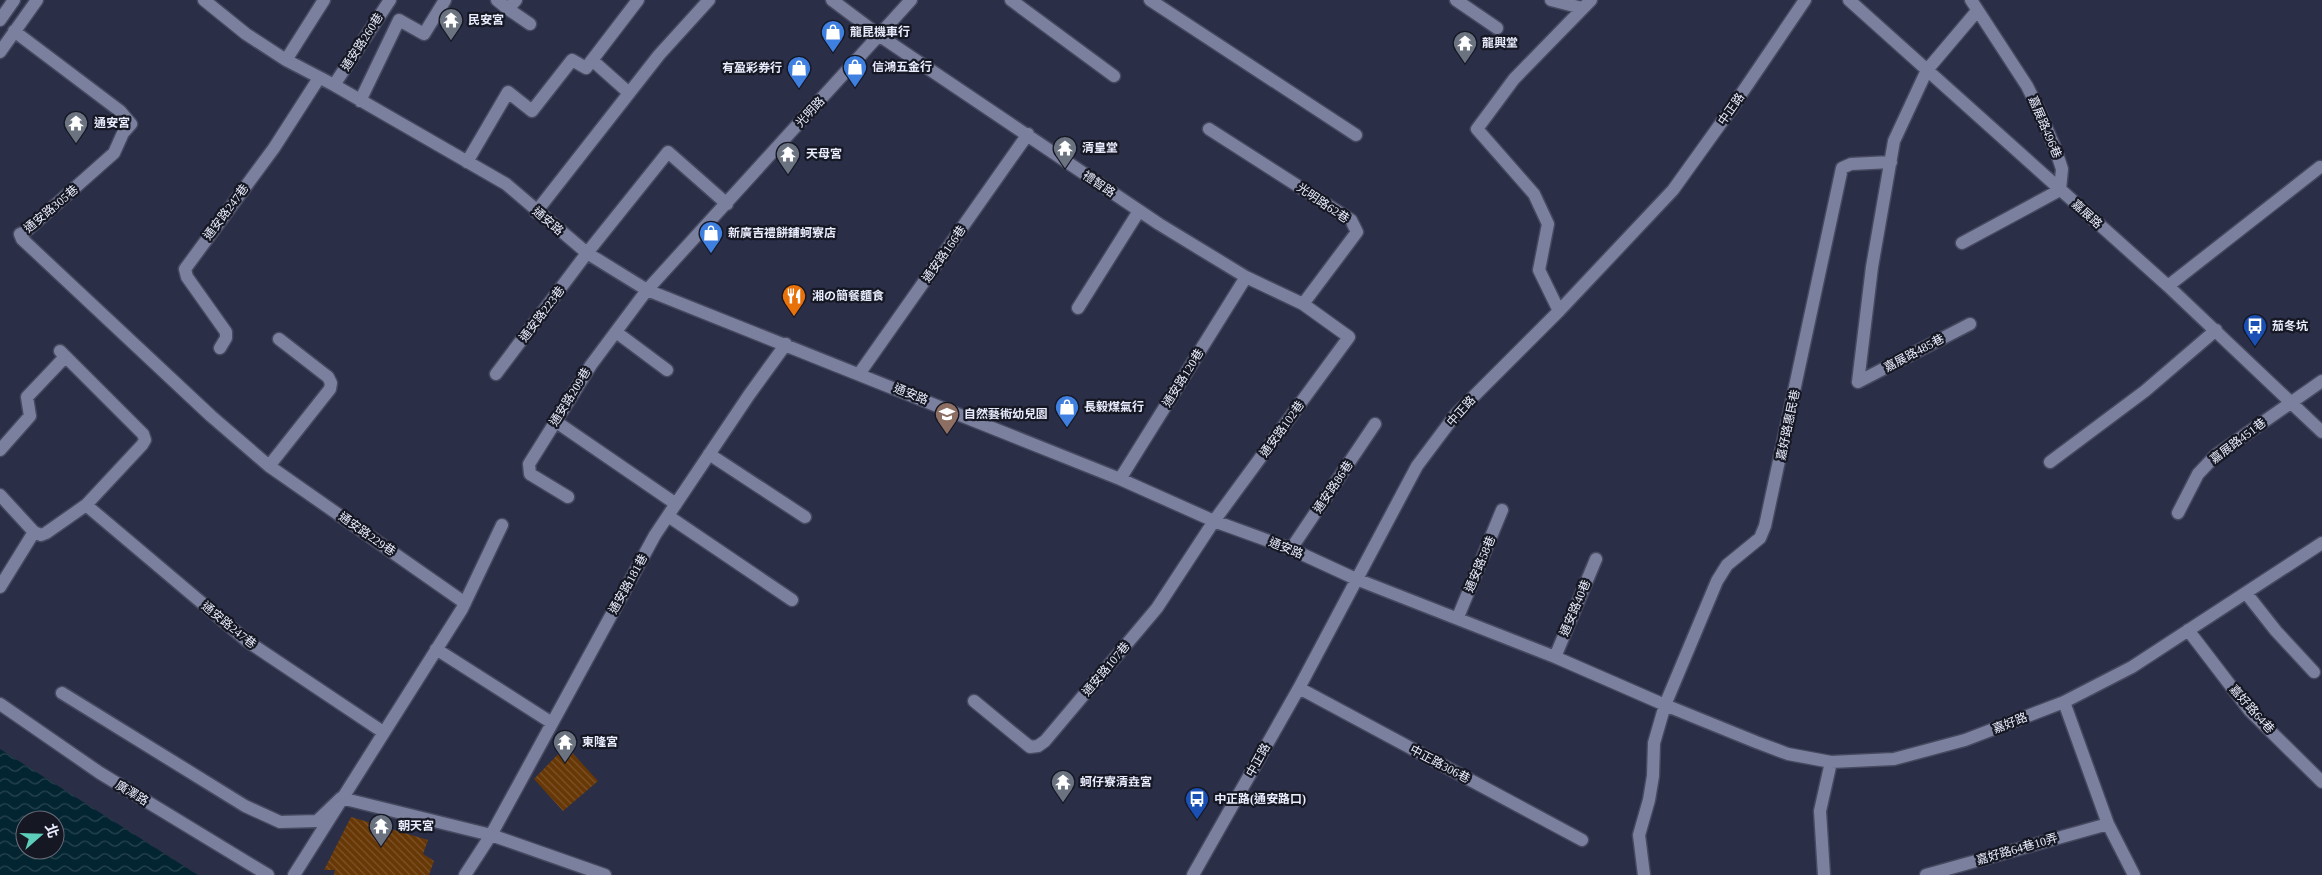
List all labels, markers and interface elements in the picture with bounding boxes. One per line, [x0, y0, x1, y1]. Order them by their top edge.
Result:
temple icon: 民安宮 [438, 7, 464, 41]
street label: 通安路260巷 [338, 11, 386, 73]
place label: 民安宮 [468, 13, 504, 27]
shop icon: 龍昆機車行 [820, 19, 846, 53]
place label: 龍昆機車行 [850, 25, 910, 39]
temple icon: 龍興堂 [1452, 30, 1478, 64]
place label: 龍興堂 [1482, 36, 1518, 50]
shop icon: 信鴻五金行 [842, 54, 868, 88]
shop icon: 有盈彩券行 [786, 55, 812, 89]
place label: 信鴻五金行 [872, 60, 932, 74]
place label: 有盈彩券行 [722, 61, 782, 75]
street label: 中正路 [1715, 90, 1747, 128]
street label: 光明路 [793, 94, 827, 130]
street label: 嘉展路496巷 [2026, 94, 2064, 160]
temple icon: 通安宮 [63, 110, 89, 144]
place label: 通安宮 [94, 116, 130, 130]
temple icon: 清皇堂 [1052, 135, 1078, 169]
temple icon: 天母宮 [775, 141, 801, 175]
place label: 清皇堂 [1082, 141, 1118, 155]
place label: 天母宮 [806, 147, 842, 161]
street label: 禮智路 [1080, 168, 1118, 200]
street label: 光明路62巷 [1294, 180, 1352, 226]
street label: 通安路247巷 [201, 181, 251, 243]
street label: 通安路305巷 [21, 182, 81, 236]
street label: 嘉展路 [2069, 197, 2105, 231]
street label: 通安路 [530, 204, 566, 238]
shop icon: 新廣吉禮餅鋪蚵寮店 [698, 220, 724, 254]
street label: 通安路166巷 [919, 223, 969, 285]
place label: 新廣吉禮餅鋪蚵寮店 [728, 226, 836, 240]
street label: 通安路223巷 [517, 283, 567, 345]
restaurant icon: 湘の簡餐麵食 [781, 283, 807, 317]
place label: 湘の簡餐麵食 [812, 289, 884, 303]
bus stop icon: 茄冬坑 [2242, 313, 2268, 347]
place label: 茄冬坑 [2272, 319, 2308, 333]
street label: 嘉展路485巷 [1882, 331, 1946, 375]
street label: 通安路120巷 [1160, 346, 1206, 410]
street label: 通安路209巷 [547, 365, 593, 429]
street label: 通安路 [892, 381, 930, 407]
street label: 嘉好路惠民巷 [1774, 388, 1802, 462]
street label: 中正路 [1444, 393, 1478, 429]
shop icon: 長毅煤氣行 [1054, 394, 1080, 428]
street label: 通安路102巷 [1257, 398, 1307, 460]
place label: 長毅煤氣行 [1084, 400, 1144, 414]
school or university icon: 自然藝術幼兒園 [934, 401, 960, 435]
place label: 自然藝術幼兒園 [964, 407, 1048, 421]
street label: 嘉展路451巷 [2207, 416, 2269, 466]
street label: 通安路86巷 [1310, 458, 1356, 516]
street label: 通安路229巷 [336, 509, 398, 559]
street label: 通安路58巷 [1462, 534, 1498, 594]
street label: 通安路 [1267, 535, 1305, 561]
street label: 通安路181巷 [606, 552, 650, 616]
street label: 通安路40巷 [1557, 578, 1593, 638]
street label: 通安路247巷 [199, 599, 259, 651]
street label: 通安路107巷 [1079, 639, 1133, 699]
street label: 嘉好路64巷 [2227, 682, 2277, 736]
street label: 嘉好路 [1991, 710, 2029, 736]
temple icon: 東隆宮 [552, 729, 578, 763]
place label: 東隆宮 [582, 735, 618, 749]
street label: 中正路 [1243, 741, 1273, 779]
street label: 中正路306巷 [1408, 742, 1472, 786]
temple icon: 蚵仔寮清垚宮 [1050, 769, 1076, 803]
place label: 蚵仔寮清垚宮 [1080, 775, 1152, 789]
street label: 廣澤路 [113, 778, 151, 808]
bus stop icon: 中正路(通安路口) [1184, 786, 1210, 820]
place label: 中正路(通安路口) [1214, 792, 1306, 806]
north arrow [15, 810, 65, 860]
temple icon: 朝天宮 [368, 813, 394, 847]
place label: 朝天宮 [398, 819, 434, 833]
text: 北 [42, 822, 61, 840]
street label: 嘉好路64巷10弄 [1975, 831, 2059, 867]

